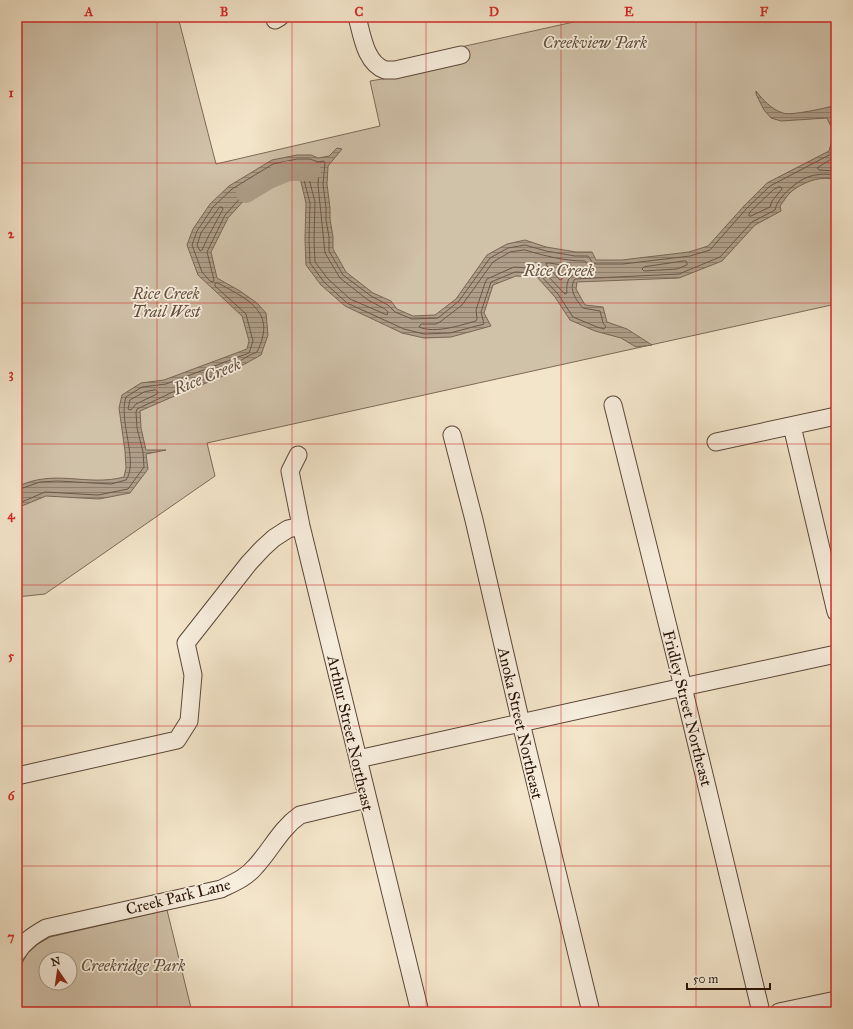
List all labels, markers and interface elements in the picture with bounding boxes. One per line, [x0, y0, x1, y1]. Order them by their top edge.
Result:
text: A [84, 4, 94, 20]
text: B [220, 4, 229, 20]
text: C [355, 4, 364, 20]
text: D [489, 4, 499, 20]
text: E [624, 4, 634, 20]
text: F [760, 4, 769, 20]
park label: Creekview Park [543, 33, 647, 52]
text: 1 [8, 85, 14, 101]
text: 2 [8, 226, 15, 242]
water label: Rice Creek [522, 260, 595, 281]
park label: Rice Creek Trail West [132, 284, 201, 321]
water label: Rice Creek [169, 353, 245, 400]
text: 3 [8, 366, 14, 382]
text: 4 [7, 507, 15, 523]
street label: Fridley Street Northeast [659, 628, 716, 789]
street label: Anoka Street Northeast [494, 644, 547, 801]
text: 5 [8, 648, 15, 664]
street label: Arthur Street Northeast [323, 652, 378, 813]
text: 6 [8, 788, 16, 804]
street label: Creek Park Lane [124, 874, 233, 919]
text: 7 [8, 929, 15, 945]
north arrow [38, 951, 78, 991]
text: N [50, 954, 63, 969]
park label: Creekridge Park [81, 956, 185, 975]
scale bar [687, 965, 770, 991]
text: 50 m [693, 972, 718, 986]

